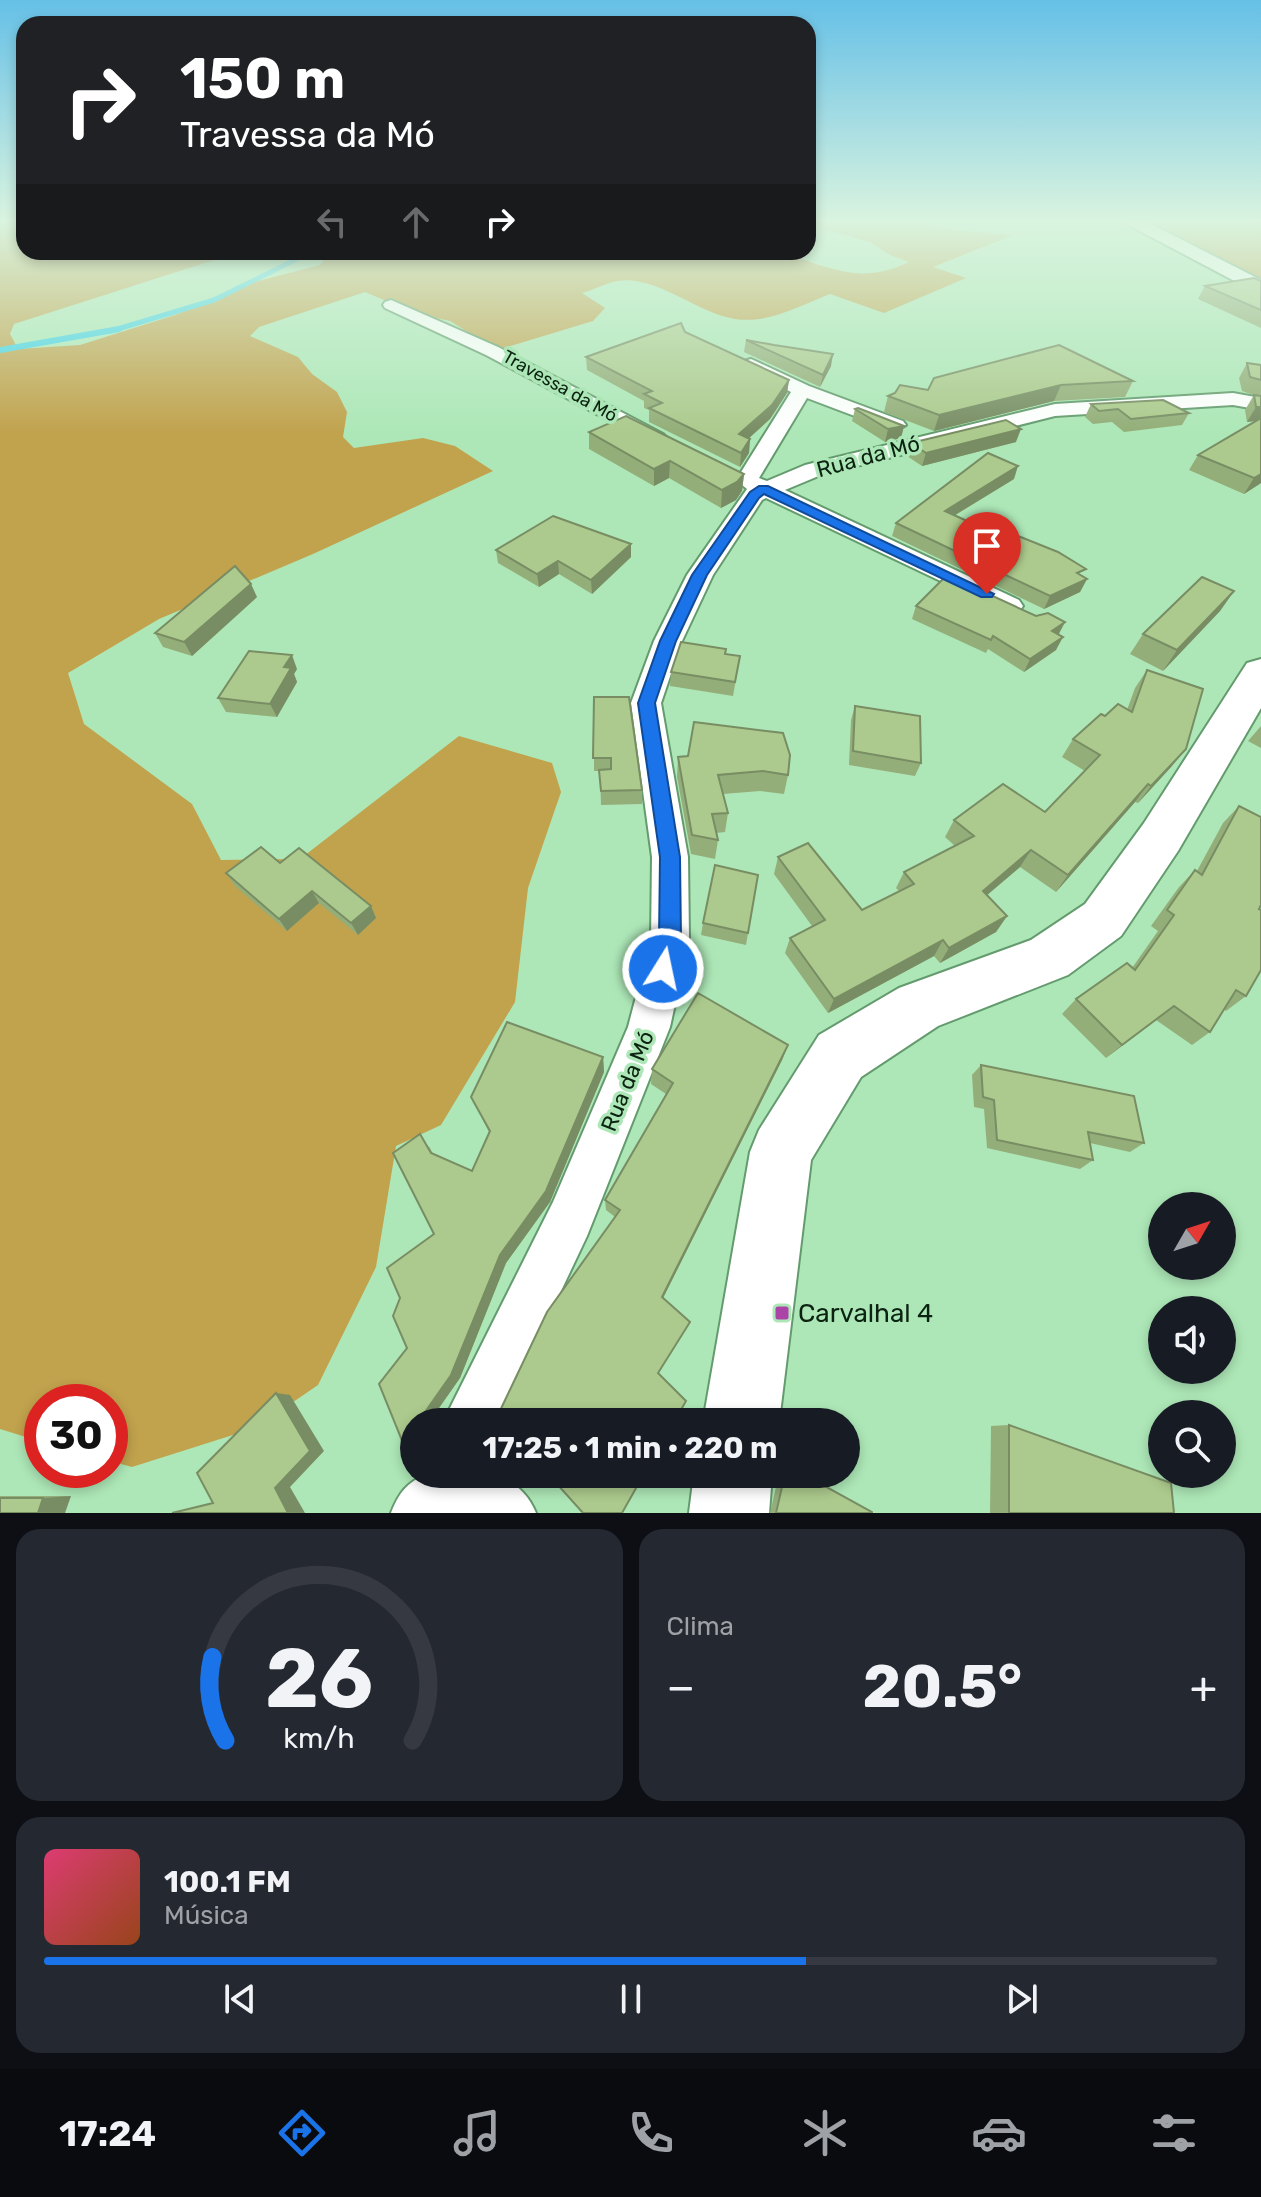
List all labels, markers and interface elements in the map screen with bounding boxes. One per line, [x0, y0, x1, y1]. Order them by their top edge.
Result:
text: 150 m [180, 46, 345, 112]
icon: right [48, 48, 152, 152]
text: Travessa da Mó [180, 113, 435, 156]
icon: left [310, 200, 354, 244]
icon: ahead [394, 200, 438, 244]
icon: right [478, 200, 522, 244]
street label: Travessa da Mó [499, 345, 621, 427]
street label: Rua da Mó [813, 430, 923, 483]
pin [953, 512, 1021, 594]
icon: arrive [965, 524, 1009, 568]
position arrow [621, 927, 705, 1011]
street label: Rua da Mó [595, 1027, 660, 1135]
north arrow [1148, 1192, 1236, 1280]
map controls [1148, 1192, 1236, 1488]
button: sound [1148, 1296, 1236, 1384]
place label: Carvalhal 4 [798, 1298, 933, 1329]
marker: Carvalhal 4 [773, 1304, 791, 1322]
speed limit sign: 30 [24, 1384, 128, 1488]
button: search [1148, 1400, 1236, 1488]
text: 17:25 · 1 min · 220 m [482, 1430, 778, 1466]
text: Clima [667, 1611, 734, 1642]
text: 26 [265, 1629, 373, 1728]
text: 20.5° [862, 1651, 1022, 1722]
text: − [667, 1661, 695, 1713]
text: + [1190, 1661, 1217, 1713]
text: km/h [284, 1721, 355, 1755]
text: 100.1 FM [164, 1864, 291, 1900]
text: Música [164, 1900, 249, 1931]
icon: previous [218, 1977, 262, 2021]
icon: pause [609, 1977, 653, 2021]
icon: next [1000, 1977, 1044, 2021]
icon: directions [274, 2105, 330, 2161]
icon: music [449, 2105, 505, 2161]
icon: phone [623, 2105, 679, 2161]
icon: climate [797, 2105, 853, 2161]
icon: car [971, 2105, 1027, 2161]
icon: filters [1146, 2105, 1202, 2161]
text: 17:24 [59, 2112, 156, 2155]

